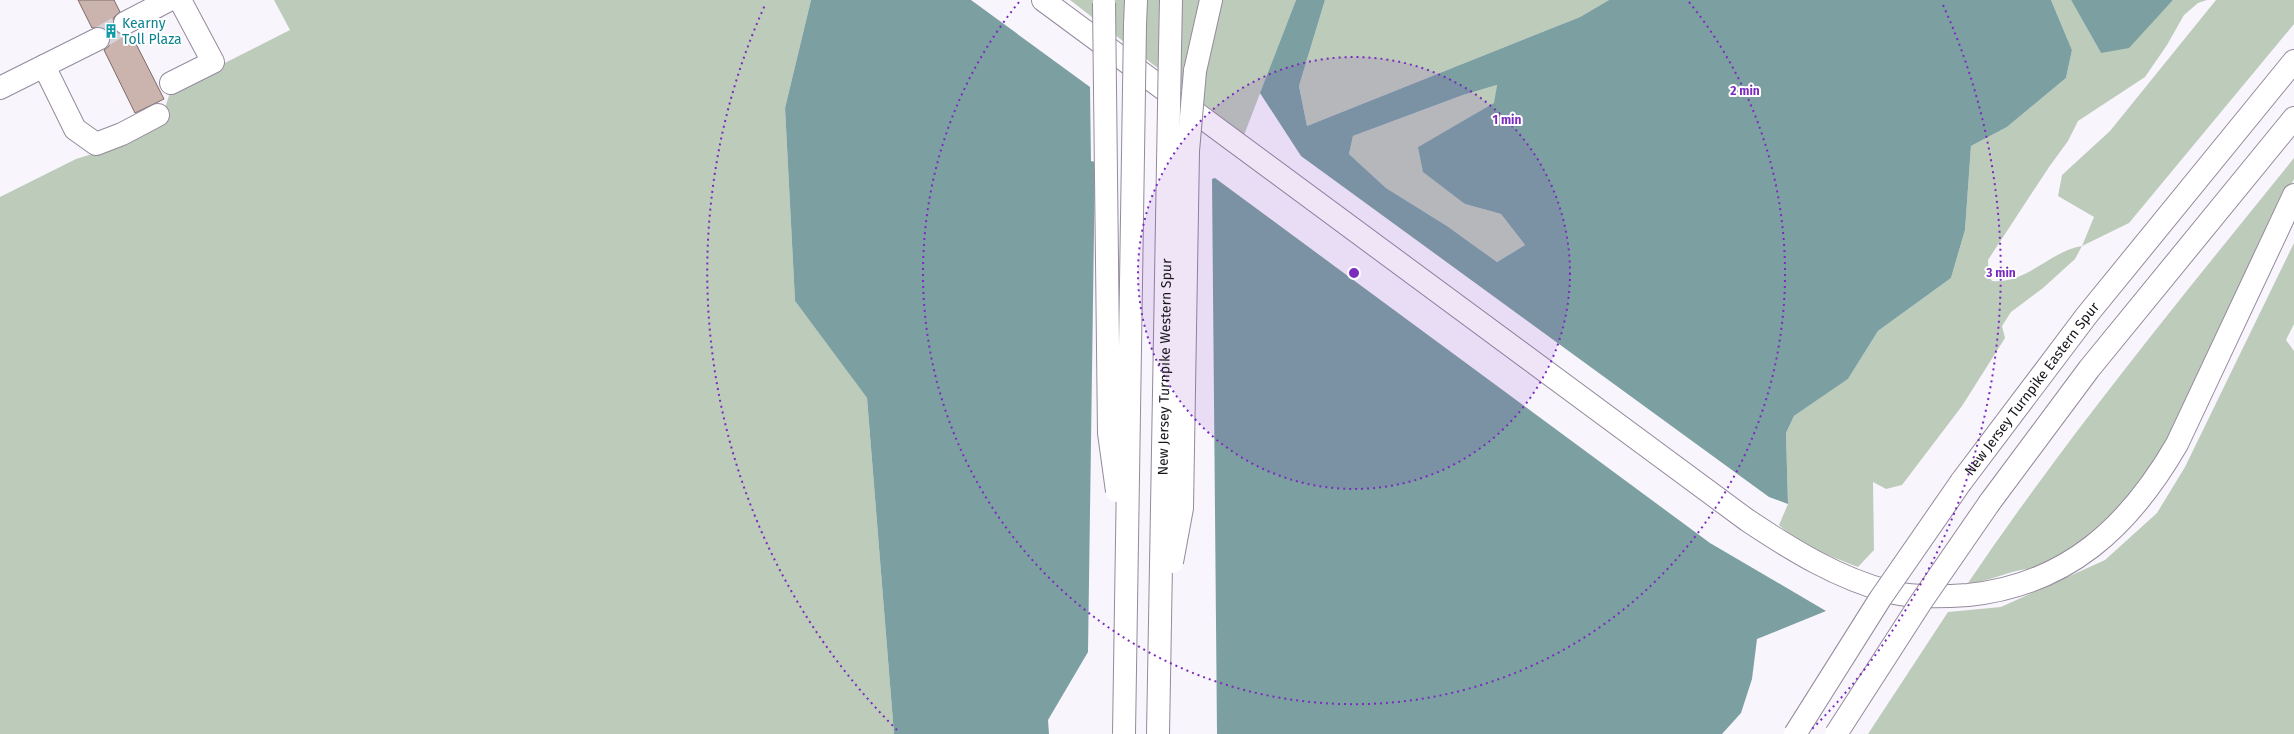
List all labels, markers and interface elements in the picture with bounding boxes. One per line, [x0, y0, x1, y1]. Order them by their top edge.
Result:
place label: Kearny Toll Plaza [122, 15, 182, 48]
building icon: Kearny Toll Plaza [103, 23, 119, 39]
text: 2 min [1730, 84, 1760, 98]
text: 1 min [1493, 113, 1521, 127]
street label: New Jersey Turnpike Western Spur [1154, 258, 1175, 476]
centre of rings [1347, 266, 1361, 280]
text: 3 min [1985, 266, 2016, 280]
street label: New Jersey Turnpike Eastern Spur [1961, 298, 2103, 479]

